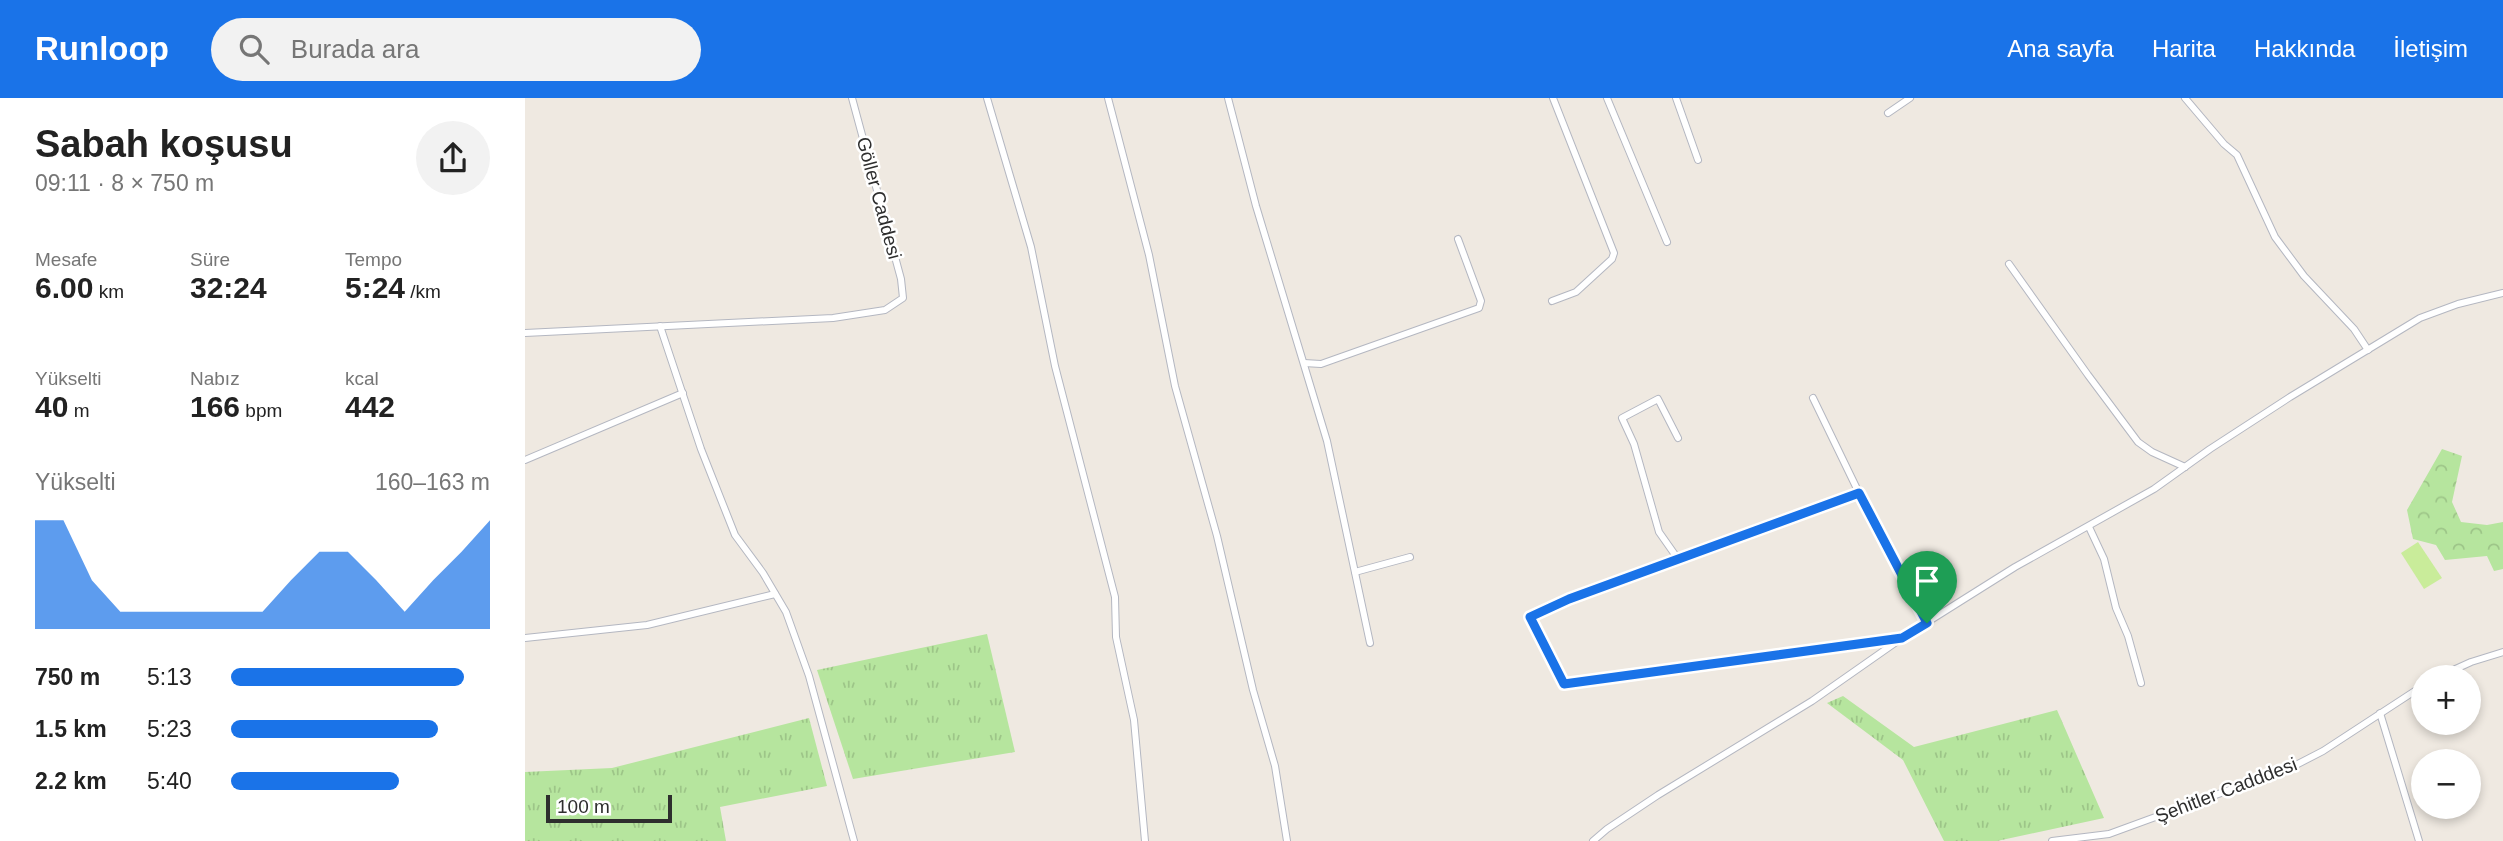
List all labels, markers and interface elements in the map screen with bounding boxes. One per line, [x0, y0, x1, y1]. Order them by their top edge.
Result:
search box [211, 18, 701, 81]
text: Runloop [35, 30, 169, 67]
icon: search [235, 30, 273, 68]
text: Burada ara [291, 34, 419, 64]
text: Ana sayfa [2007, 35, 2114, 62]
text: Harita [2152, 35, 2216, 62]
text: Hakkında [2254, 35, 2355, 62]
text: İletişim [2393, 35, 2468, 62]
button: share [416, 121, 490, 195]
text: Sabah koşusu [35, 123, 293, 165]
street label: Göller Caddesi [853, 135, 905, 261]
text: 09:11 · 8 × 750 m [35, 170, 214, 196]
text: Mesafe [35, 249, 97, 270]
text: Süre [190, 249, 230, 270]
text: Tempo [345, 249, 402, 270]
text: 6.00 [35, 271, 93, 304]
text: 32:24 [190, 271, 267, 304]
text: 5:24 [345, 271, 405, 304]
text: km [93, 281, 124, 302]
text: /km [405, 281, 441, 302]
text: Yükselti [35, 368, 102, 389]
text: Nabız [190, 368, 240, 389]
text: kcal [345, 368, 379, 389]
text: 40 [35, 390, 68, 423]
text: 166 [190, 390, 240, 423]
text: 442 [345, 390, 395, 423]
text: m [68, 400, 89, 421]
text: bpm [240, 400, 282, 421]
text: Yükselti [35, 469, 116, 495]
text: 160–163 m [375, 469, 490, 495]
pin [1897, 551, 1957, 623]
icon: arrive [1908, 562, 1946, 600]
text: 750 m [35, 664, 100, 690]
text: 5:13 [147, 664, 192, 690]
map controls [2411, 665, 2481, 819]
button: + [2411, 665, 2481, 735]
text: 1.5 km [35, 716, 107, 742]
text: 5:23 [147, 716, 192, 742]
button: − [2411, 749, 2481, 819]
street label: Şehitler Cadddesi [2152, 753, 2300, 827]
text: 2.2 km [35, 768, 107, 794]
text: 5:40 [147, 768, 192, 794]
scale bar [546, 792, 672, 824]
text: 100 m [557, 796, 610, 817]

